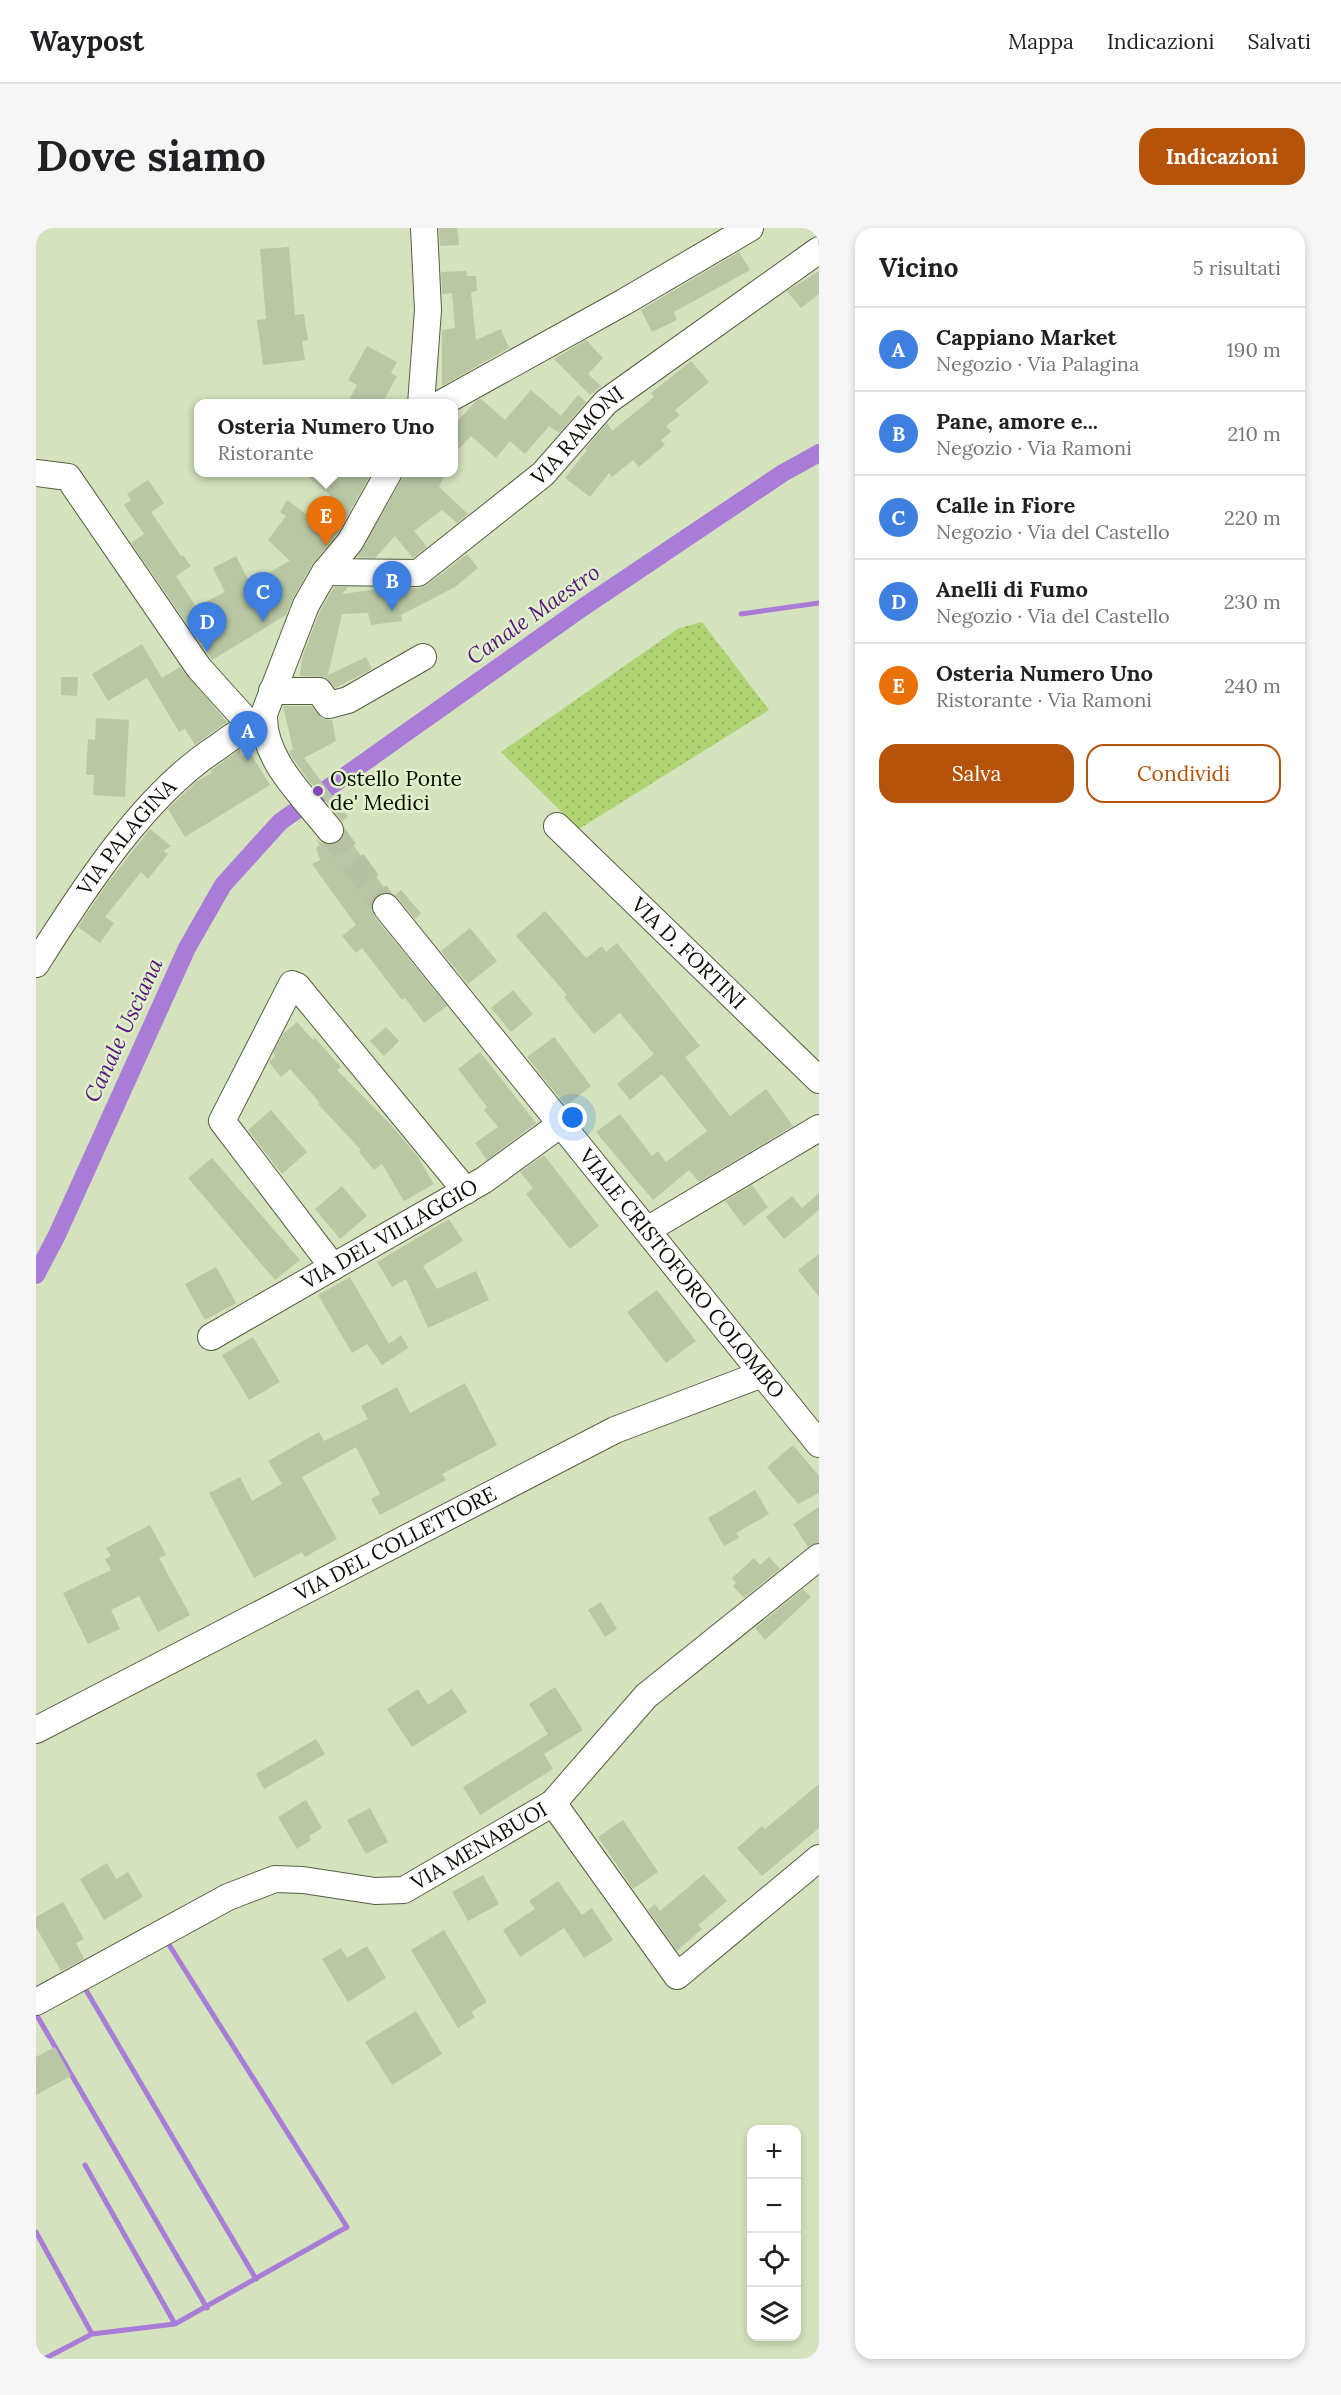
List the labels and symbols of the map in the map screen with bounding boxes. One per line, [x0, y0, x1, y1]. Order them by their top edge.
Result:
street label: VIA RAMONI [525, 380, 629, 492]
pin: E [306, 496, 346, 546]
water label: Canale Maestro [461, 558, 605, 670]
pin: B [372, 562, 412, 611]
pin: C [244, 572, 282, 622]
pin: D [188, 602, 226, 652]
pin: A [228, 712, 268, 761]
place label: Ostello Ponte de' Medici [330, 765, 462, 816]
street label: VIA PALAGINA [70, 772, 182, 901]
marker: Ostello Ponte de' Medici [311, 784, 325, 798]
street label: VIA D. FORTINI [625, 890, 752, 1015]
water label: Canale Usciana [77, 953, 169, 1107]
your location [558, 1103, 587, 1132]
street label: VIALE CRISTOFORO COLOMBO [573, 1142, 791, 1404]
street label: VIA DEL VILLAGGIO [295, 1172, 482, 1296]
street label: VIA DEL COLLETTORE [289, 1480, 501, 1607]
street label: VIA MENABUOI [405, 1795, 552, 1896]

